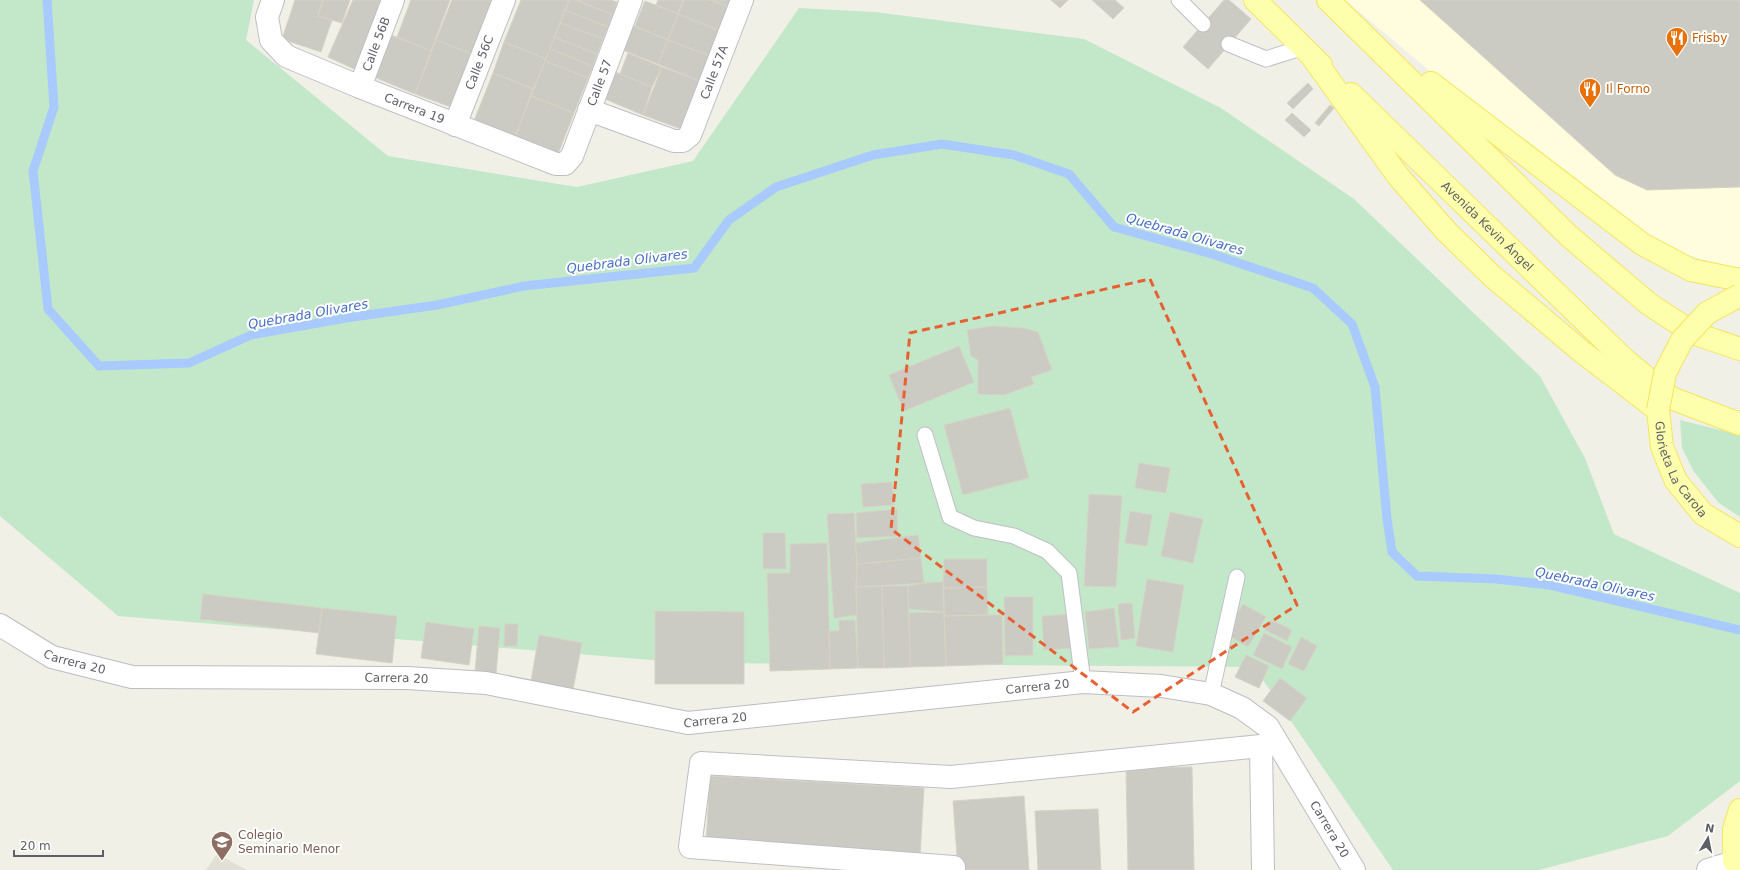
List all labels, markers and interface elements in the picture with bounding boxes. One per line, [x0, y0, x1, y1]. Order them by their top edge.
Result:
street label: Calle 56B [360, 15, 393, 73]
restaurant icon: Frisby [1664, 25, 1690, 58]
place label: Frisby [1692, 31, 1727, 45]
street label: Calle 56C [462, 33, 496, 92]
street label: Calle 57A [697, 42, 731, 101]
street label: Calle 57 [584, 57, 615, 108]
restaurant icon: Il Forno [1577, 76, 1603, 109]
place label: Il Forno [1606, 82, 1650, 96]
street label: Carrera 19 [382, 90, 447, 127]
street label: Avenida Kevin Ángel [1438, 179, 1536, 274]
water label: Quebrada Olivares [1124, 210, 1246, 258]
water label: Quebrada Olivares [566, 246, 688, 276]
water label: Quebrada Olivares [247, 296, 369, 332]
street label: Glorieta La Carola [1652, 420, 1710, 520]
water label: Quebrada Olivares [1534, 564, 1656, 604]
street label: Carrera 20 [41, 646, 107, 677]
street label: Carrera 20 [364, 671, 429, 686]
street label: Carrera 20 [1005, 676, 1070, 697]
street label: Carrera 20 [682, 710, 748, 731]
street label: Carrera 20 [1307, 798, 1352, 860]
north arrow [1688, 818, 1728, 858]
text: N [1704, 821, 1715, 836]
place label: Colegio Seminario Menor [238, 828, 340, 856]
school or university icon: Colegio Seminario Menor [209, 829, 235, 862]
scale bar [14, 832, 103, 858]
text: 20 m [20, 839, 51, 853]

